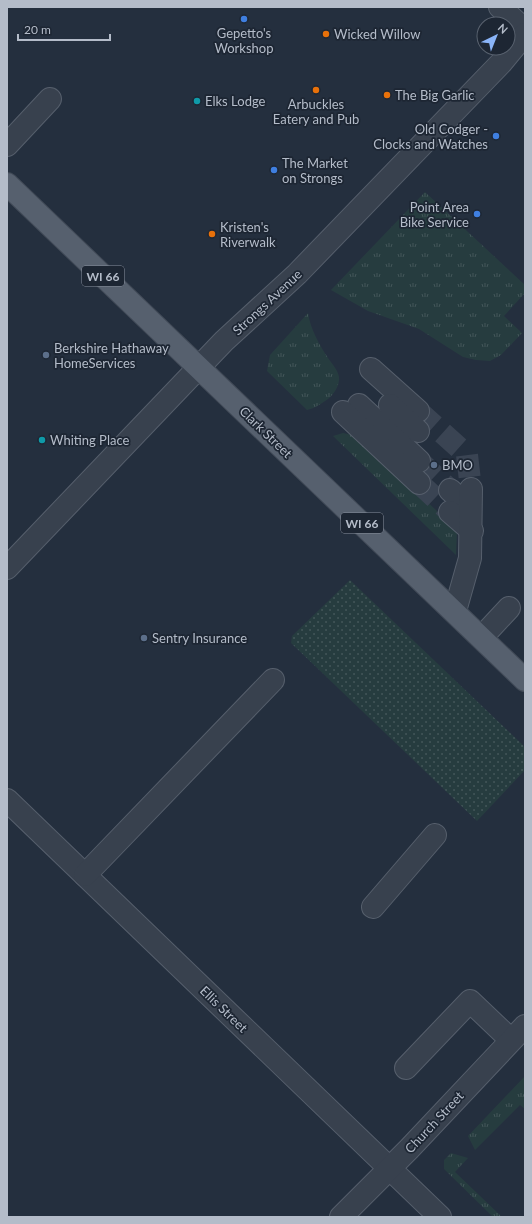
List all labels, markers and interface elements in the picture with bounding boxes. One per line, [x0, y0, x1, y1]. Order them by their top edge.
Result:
marker: Gepetto's Workshop [239, 14, 249, 24]
scale bar [18, 16, 110, 42]
north arrow [476, 16, 516, 56]
text: N [496, 21, 511, 36]
text: 20 m [24, 22, 51, 37]
place label: Gepetto's Workshop [215, 25, 273, 56]
place label: Wicked Willow [334, 26, 420, 42]
marker: Wicked Willow [321, 29, 331, 39]
marker: Arbuckles Eatery and Pub [311, 85, 321, 95]
place label: The Big Garlic [395, 87, 475, 103]
marker: The Big Garlic [382, 90, 392, 100]
place label: Elks Lodge [205, 93, 266, 109]
marker: Elks Lodge [192, 96, 202, 106]
place label: Arbuckles Eatery and Pub [273, 96, 359, 127]
place label: Old Codger - Clocks and Watches [373, 121, 488, 152]
marker: Old Codger - Clocks and Watches [491, 131, 501, 141]
place label: The Market on Strongs [282, 155, 348, 186]
marker: The Market on Strongs [269, 165, 279, 175]
place label: Point Area Bike Service [400, 199, 469, 230]
marker: Point Area Bike Service [472, 209, 482, 219]
place label: Kristen's Riverwalk [220, 219, 276, 250]
marker: Kristen's Riverwalk [207, 229, 217, 239]
road number: WI 66 [82, 266, 124, 286]
street label: Strongs Avenue [229, 266, 305, 338]
place label: Berkshire Hathaway HomeServices [54, 340, 169, 371]
marker: Berkshire Hathaway HomeServices [41, 350, 51, 360]
street label: Clark Street [236, 403, 296, 461]
place label: Whiting Place [50, 432, 130, 448]
marker: Whiting Place [37, 435, 47, 445]
place label: BMO [442, 457, 473, 473]
marker: BMO [429, 460, 439, 470]
road number: WI 66 [341, 513, 383, 533]
place label: Sentry Insurance [152, 630, 247, 646]
marker: Sentry Insurance [139, 633, 149, 643]
street label: Ellis Street [197, 982, 251, 1036]
street label: Church Street [401, 1088, 467, 1156]

